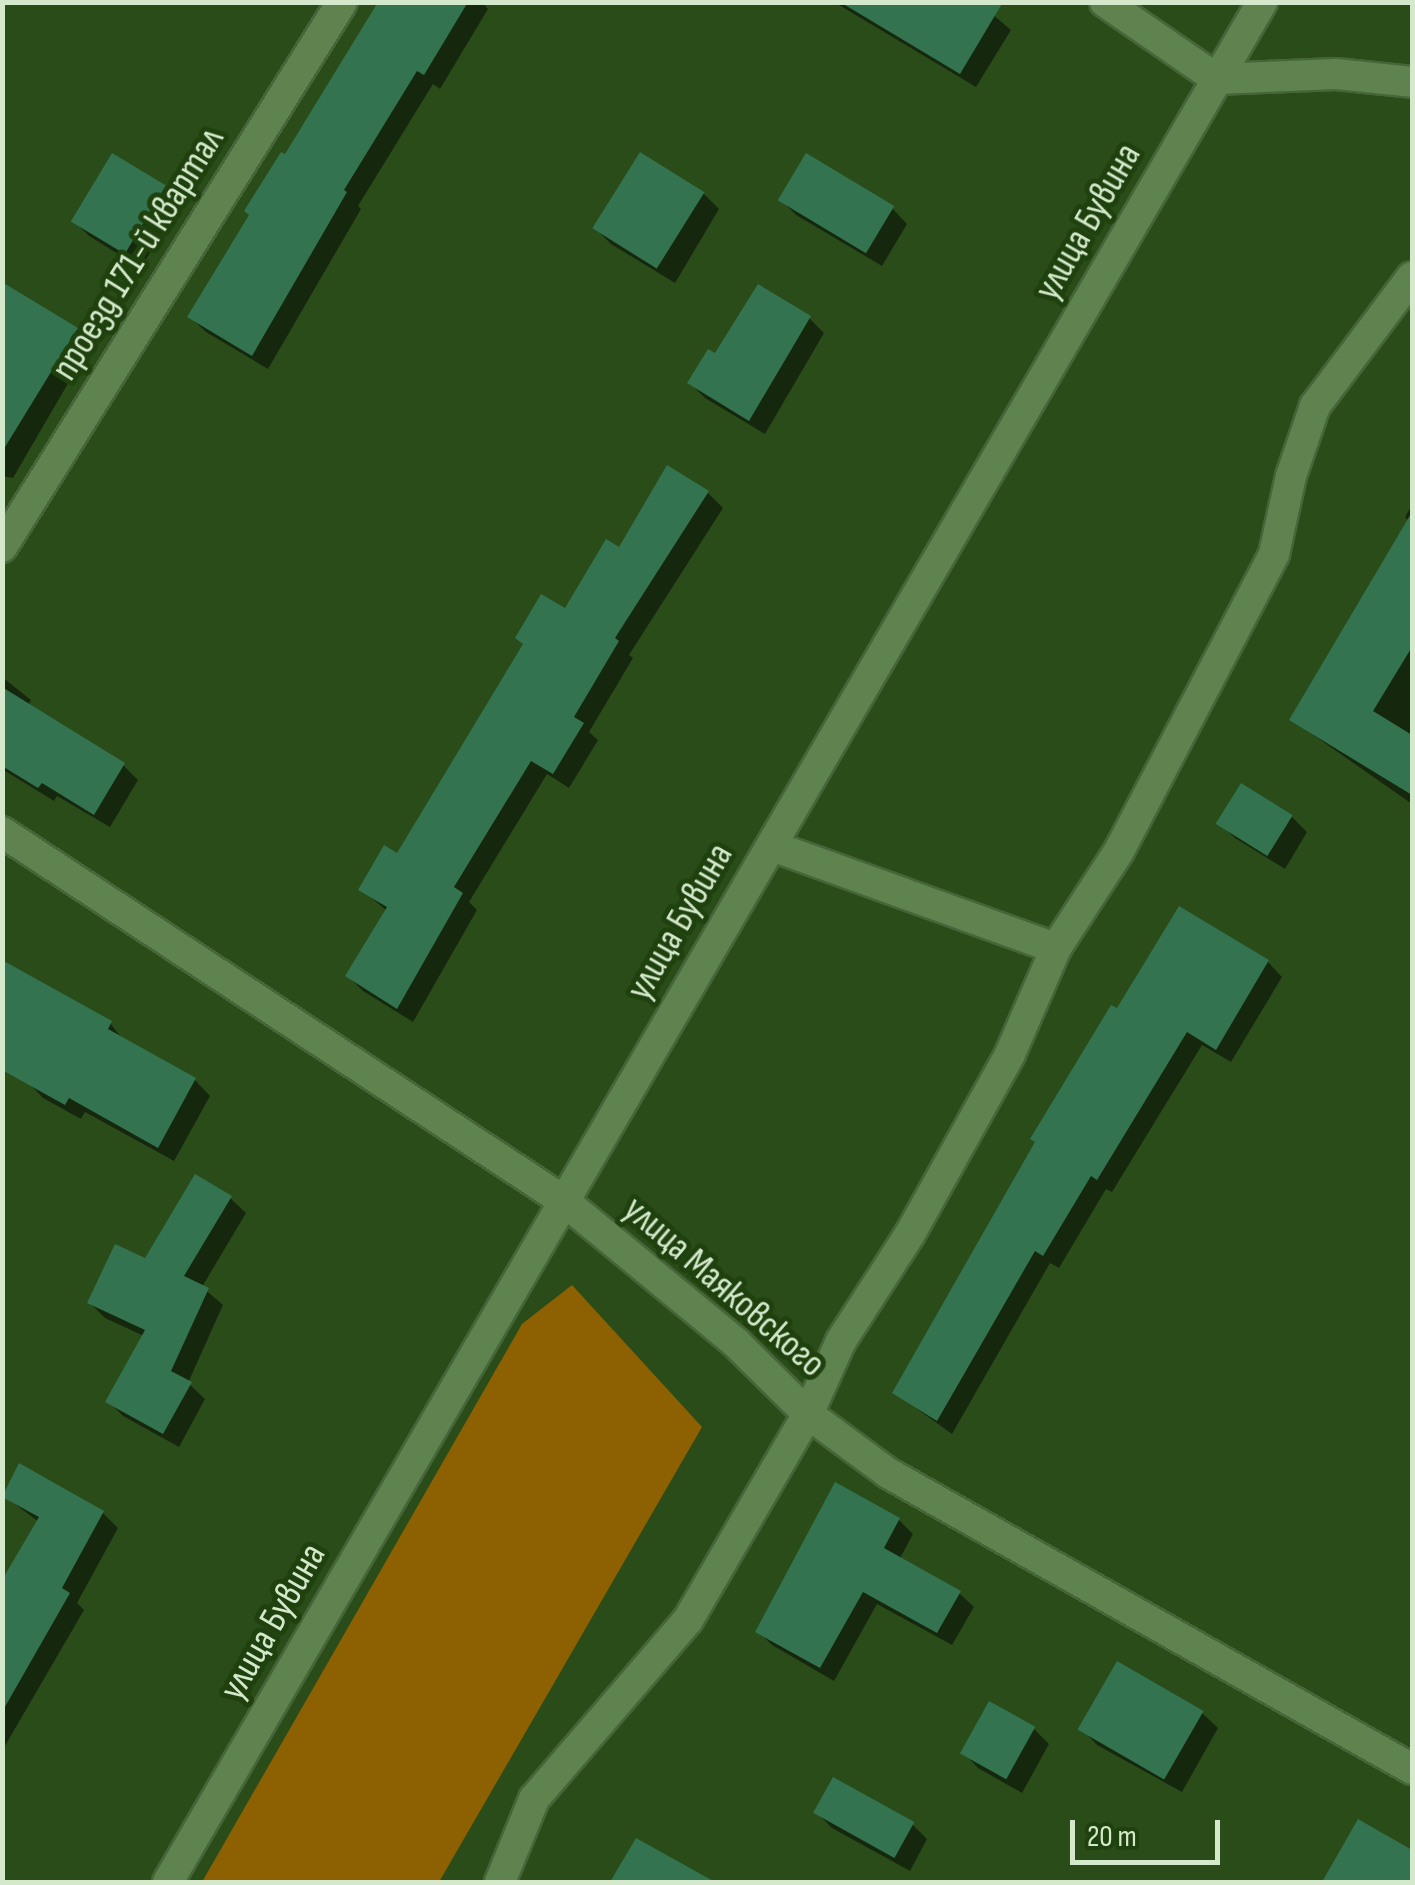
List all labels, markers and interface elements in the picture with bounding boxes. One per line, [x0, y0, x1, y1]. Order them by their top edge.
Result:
street label: проезд 171-й квартал [42, 119, 234, 389]
street label: улица Бувина [1025, 136, 1151, 308]
street label: улица Бувина [617, 836, 743, 1008]
street label: улица Маяковского [614, 1187, 834, 1387]
street label: улица Бувина [210, 1536, 336, 1708]
scale bar [1075, 1800, 1225, 1862]
text: 20 m [1087, 1819, 1137, 1855]

